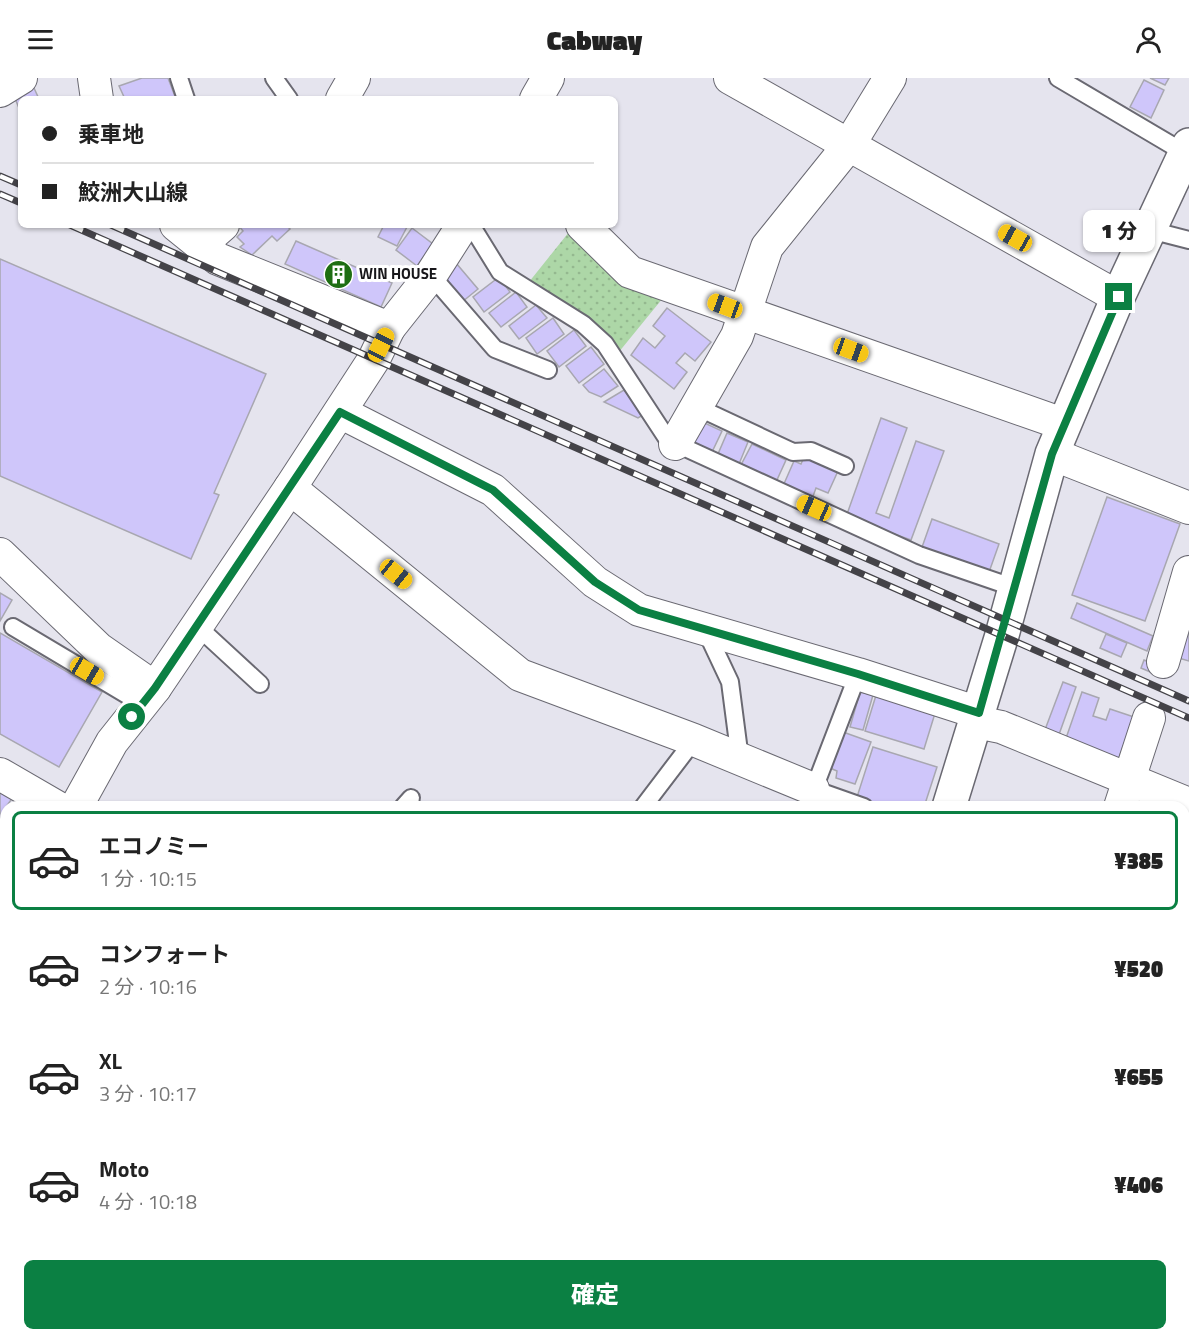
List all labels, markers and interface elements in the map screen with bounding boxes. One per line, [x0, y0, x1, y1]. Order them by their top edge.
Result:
text: Cabway [547, 19, 642, 60]
icon: menu [24, 23, 57, 56]
icon: person [1132, 23, 1165, 56]
text: 乗車地 [78, 117, 144, 151]
text: 鮫洲大山線 [78, 175, 188, 209]
callout: 1 分 [1083, 210, 1155, 252]
text: 1 分 [1101, 215, 1137, 246]
car [995, 221, 1035, 255]
building icon: WIN HOUSE [322, 258, 354, 290]
place label: WIN HOUSE [359, 262, 437, 285]
route end [1105, 283, 1132, 310]
car [705, 291, 745, 321]
car [365, 325, 397, 365]
car [831, 335, 871, 365]
car [794, 492, 834, 524]
car [376, 556, 416, 592]
car [67, 654, 107, 688]
route start [118, 703, 145, 730]
text: エコノミー [99, 829, 209, 863]
icon: car [27, 834, 81, 888]
text: ¥385 [1114, 844, 1163, 878]
text: 1 分 · 10:15 [99, 863, 197, 894]
text: コンフォート [99, 937, 230, 971]
icon: car [27, 942, 81, 996]
text: ¥520 [1114, 952, 1163, 986]
text: 2 分 · 10:16 [99, 971, 197, 1002]
text: XL [99, 1044, 122, 1078]
icon: car [27, 1050, 81, 1104]
text: ¥655 [1114, 1060, 1163, 1094]
text: 3 分 · 10:17 [99, 1078, 197, 1109]
text: Moto [99, 1152, 149, 1186]
icon: car [27, 1158, 81, 1212]
text: ¥406 [1114, 1168, 1163, 1202]
text: 4 分 · 10:18 [99, 1186, 197, 1217]
button: 確定 [24, 1260, 1166, 1329]

